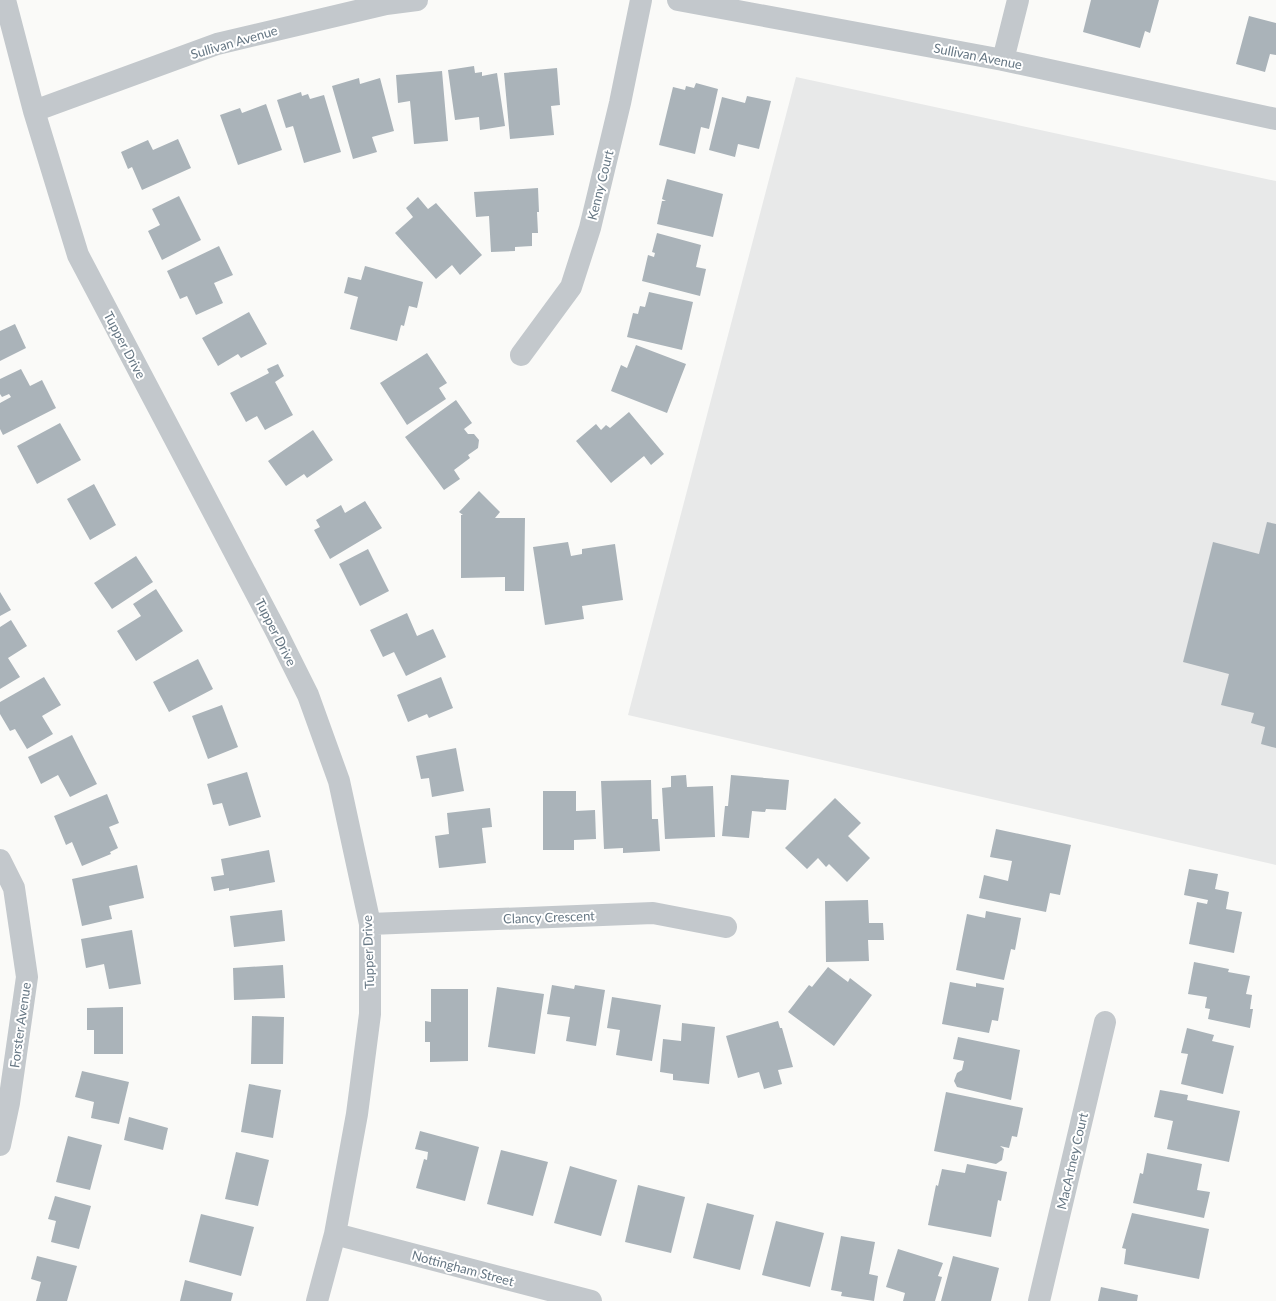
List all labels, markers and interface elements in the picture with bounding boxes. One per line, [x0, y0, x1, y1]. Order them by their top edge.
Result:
street label: Sullivan Avenue [189, 22, 279, 62]
street label: Sullivan Avenue [932, 40, 1024, 72]
street label: Kenny Court [584, 148, 617, 222]
street label: Tupper Drive [101, 309, 149, 381]
street label: Tupper Drive [252, 595, 300, 669]
street label: Clancy Crescent [503, 907, 595, 927]
street label: Tupper Drive [359, 915, 377, 989]
street label: Forster Avenue [6, 981, 34, 1069]
street label: MacArtney Court [1053, 1111, 1091, 1211]
street label: Nottingham Street [410, 1247, 516, 1289]

